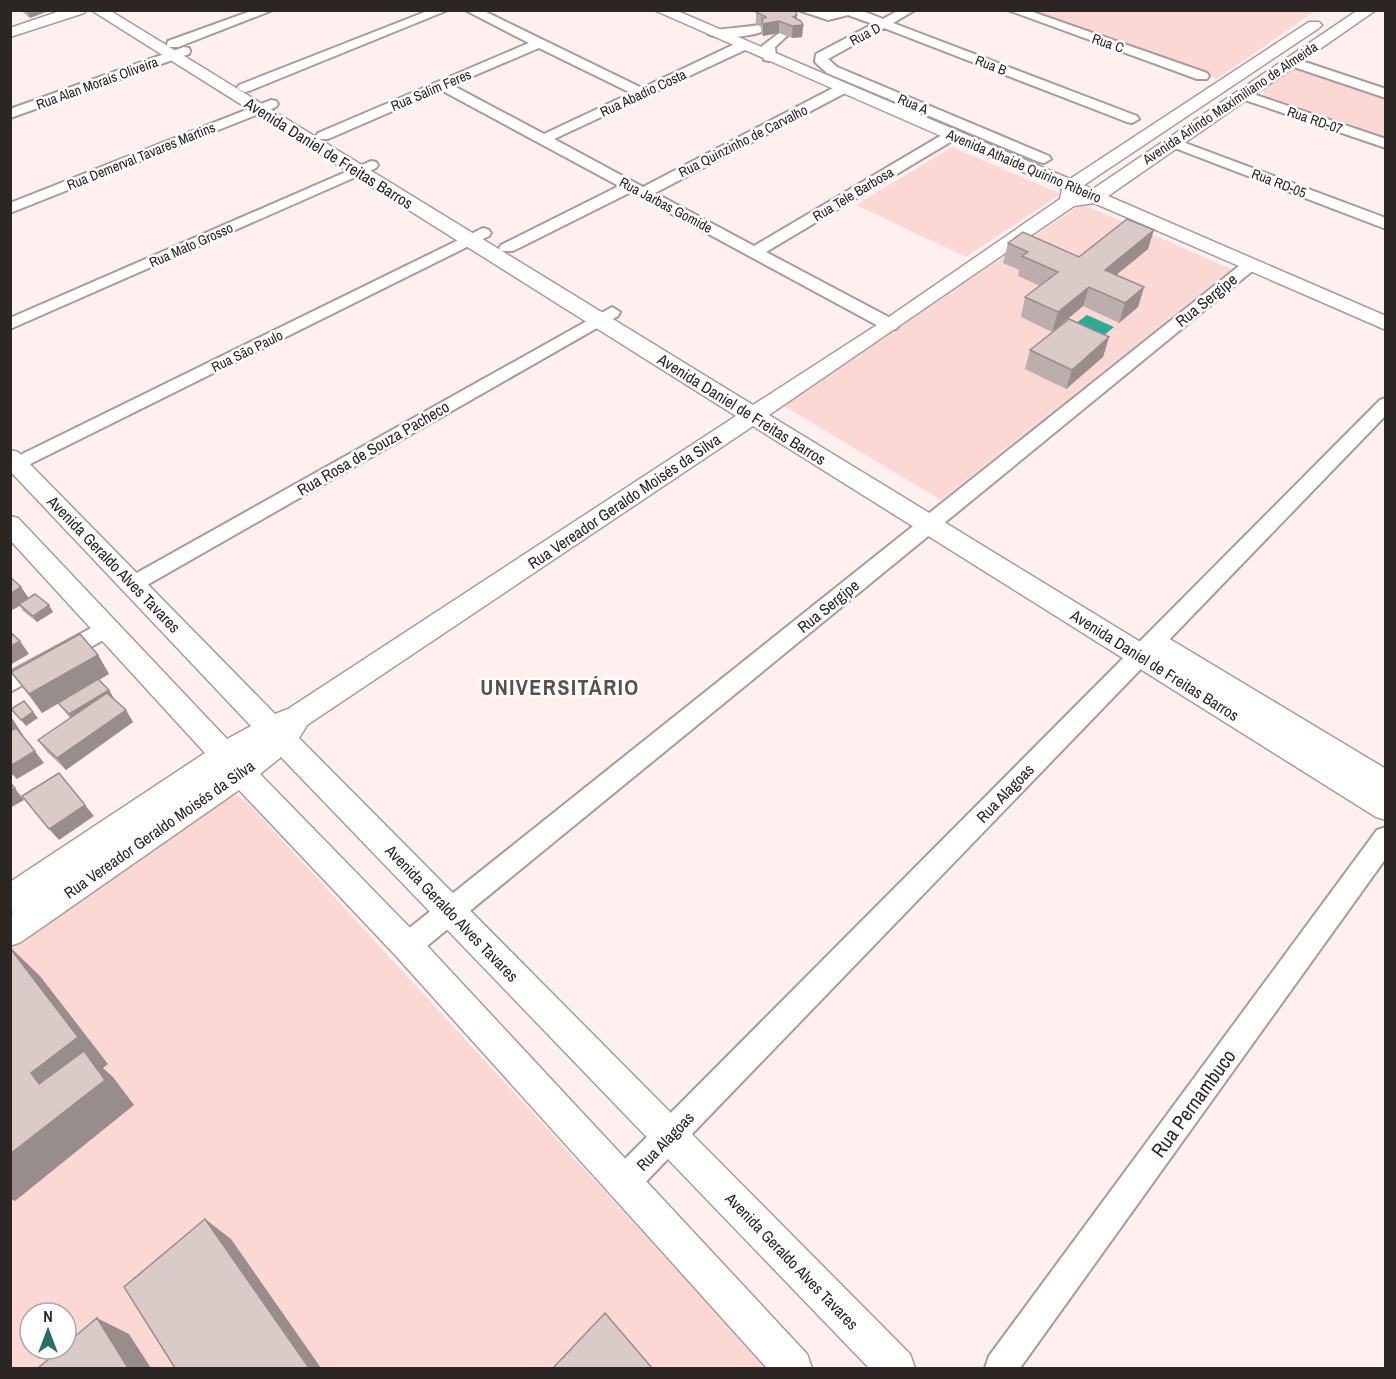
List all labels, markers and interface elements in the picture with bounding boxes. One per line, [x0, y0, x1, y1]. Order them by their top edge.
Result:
street label: Rua D [846, 18, 884, 50]
street label: Rua C [1090, 29, 1126, 57]
street label: Avenida Arlindo Maximiliano de Almeida [1138, 37, 1321, 169]
street label: Rua B [973, 51, 1009, 79]
street label: Rua Alan Morais Oliveira [34, 52, 161, 113]
street label: Rua Salim Feres [388, 65, 474, 115]
street label: Rua Abadio Costa [597, 65, 690, 121]
street label: Rua A [895, 90, 931, 119]
street label: Avenida Daniel de Freitas Barros [240, 92, 417, 214]
street label: Rua Quinzinho de Carvalho [676, 101, 810, 181]
street label: Rua RD-07 [1285, 102, 1345, 138]
street label: Rua Demerval Tavares Martins [64, 118, 218, 194]
street label: Avenida Athaide Quirino Ribeiro [943, 125, 1104, 207]
street label: Rua Tele Barbosa [809, 163, 897, 225]
street label: Rua RD-05 [1249, 164, 1309, 202]
street label: Rua Jarbas Gomide [616, 173, 716, 237]
street label: Rua Mato Grosso [146, 218, 236, 272]
street label: Rua Sergipe [1170, 268, 1242, 332]
street label: Rua São Paulo [208, 326, 286, 376]
street label: Avenida Daniel de Freitas Barros [653, 348, 830, 470]
street label: Rua Rosa de Souza Pacheco [293, 395, 453, 501]
street label: Rua Vereador Geraldo Moisés da Silva [523, 428, 725, 574]
street label: Avenida Geraldo Alves Tavares [42, 490, 185, 637]
street label: Rua Sergipe [792, 574, 864, 638]
street label: Avenida Daniel de Freitas Barros [1066, 604, 1243, 726]
district label: UNIVERSITÁRIO [480, 672, 640, 702]
street label: Rua Vereador Geraldo Moisés da Silva [59, 754, 259, 903]
street label: Rua Alagoas [971, 759, 1039, 827]
street label: Avenida Geraldo Alves Tavares [380, 839, 523, 986]
street label: Rua Pernambuco [1145, 1043, 1241, 1163]
street label: Rua Alagoas [631, 1107, 699, 1175]
street label: Avenida Geraldo Alves Tavares [720, 1187, 863, 1334]
north arrow [18, 1301, 78, 1361]
text: N [43, 1305, 53, 1327]

